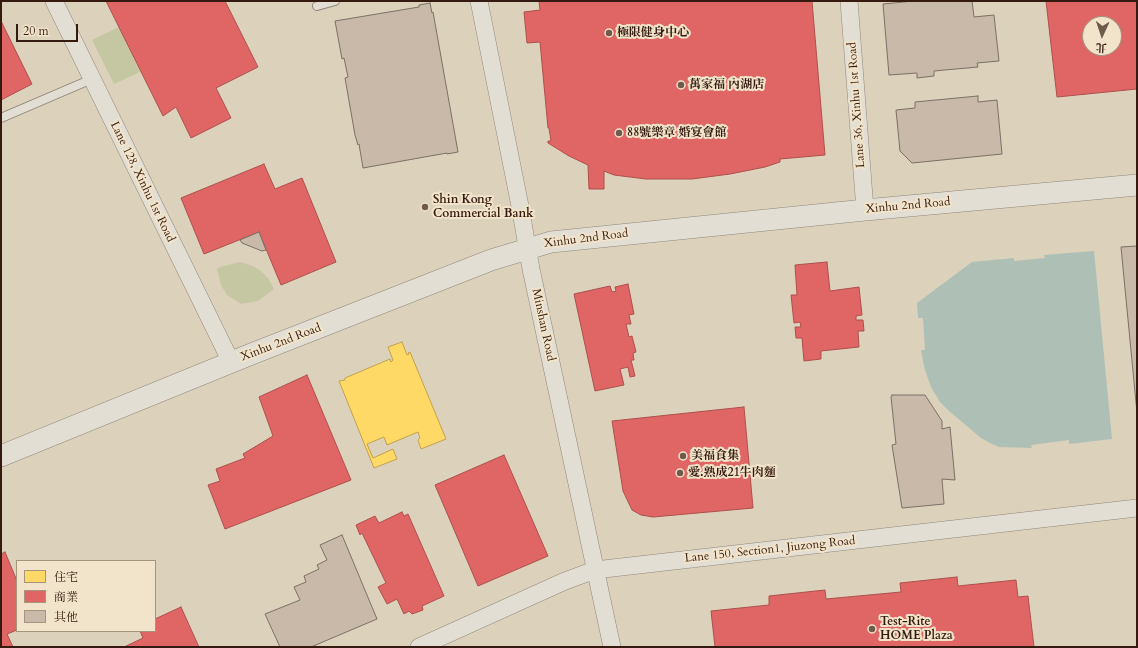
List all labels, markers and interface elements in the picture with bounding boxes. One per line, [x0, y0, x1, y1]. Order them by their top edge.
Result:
scale bar [18, 16, 80, 42]
north arrow [1082, 16, 1122, 56]
text: 20 m [23, 23, 49, 39]
place label: 極限健身中心 [617, 26, 689, 40]
marker: 極限健身中心 [604, 28, 614, 38]
text: 北 [1096, 40, 1107, 55]
street label: Lane 36, Xinhu 1st Road [845, 42, 869, 168]
place label: 萬家福 內湖店 [689, 78, 764, 92]
marker: 萬家福 內湖店 [676, 80, 686, 90]
street label: Lane 128, Xinhu 1st Road [107, 119, 177, 245]
place label: 88號樂章 婚宴會館 [627, 126, 727, 140]
marker: 88號樂章 婚宴會館 [614, 128, 624, 138]
place label: Shin Kong Commercial Bank [433, 193, 534, 221]
street label: Xinhu 2nd Road [865, 195, 951, 217]
marker: Shin Kong Commercial Bank [420, 202, 430, 212]
street label: Xinhu 2nd Road [543, 227, 629, 251]
street label: Minshan Road [528, 287, 558, 363]
street label: Xinhu 2nd Road [239, 321, 323, 365]
place label: 美福食集 [691, 449, 739, 463]
marker: 美福食集 [678, 451, 688, 461]
place label: 愛.熟成21牛肉麵 [688, 466, 776, 480]
marker: 愛.熟成21牛肉麵 [675, 468, 685, 478]
street label: Lane 150, Section1, Jiuzong Road [684, 534, 856, 566]
legend [16, 560, 156, 632]
text: 住宅 [54, 569, 78, 585]
text: 商業 [54, 589, 78, 605]
text: 其他 [54, 609, 78, 625]
place label: Test-Rite HOME Plaza [880, 615, 953, 643]
marker: Test-Rite HOME Plaza [867, 624, 877, 634]

